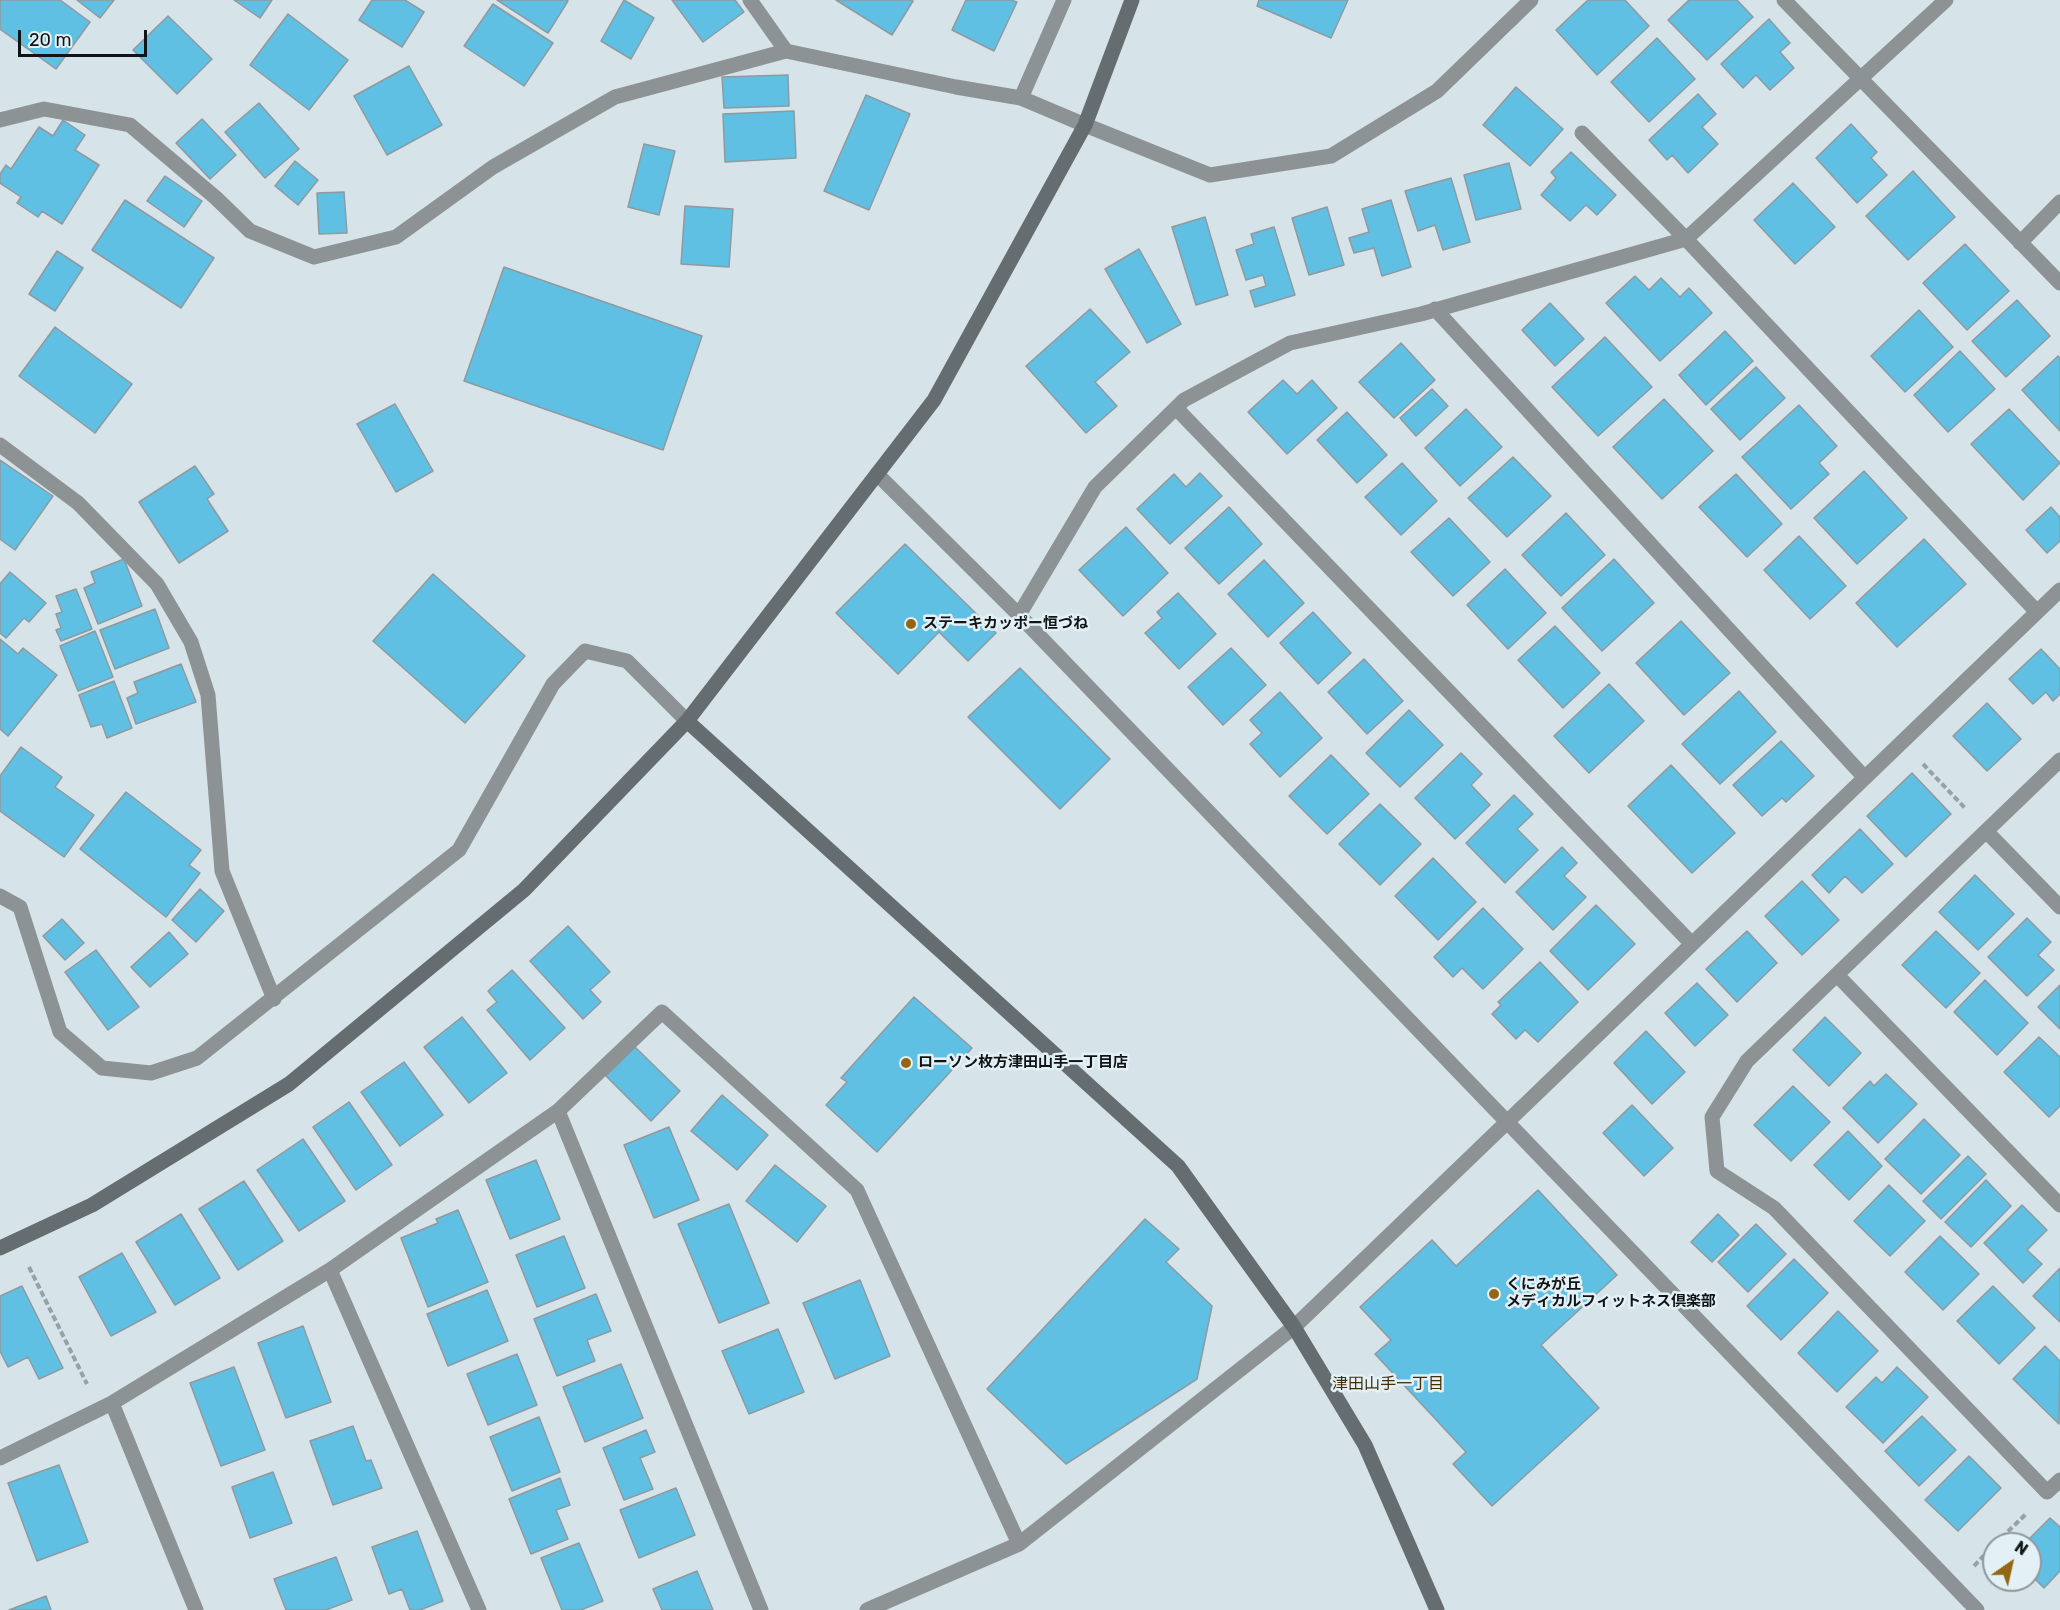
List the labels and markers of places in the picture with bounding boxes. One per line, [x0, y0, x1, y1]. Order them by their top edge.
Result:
place label: ステーキカッポー恒づね [923, 615, 1088, 633]
marker: ステーキカッポー恒づね [904, 617, 918, 631]
place label: ローソン枚方津田山手一丁目店 [918, 1054, 1128, 1072]
marker: ローソン枚方津田山手一丁目店 [899, 1056, 913, 1070]
place label: くにみが丘 メディカルフィットネス倶楽部 [1506, 1276, 1716, 1311]
marker: くにみが丘 メディカルフィットネス倶楽部 [1487, 1287, 1501, 1301]

